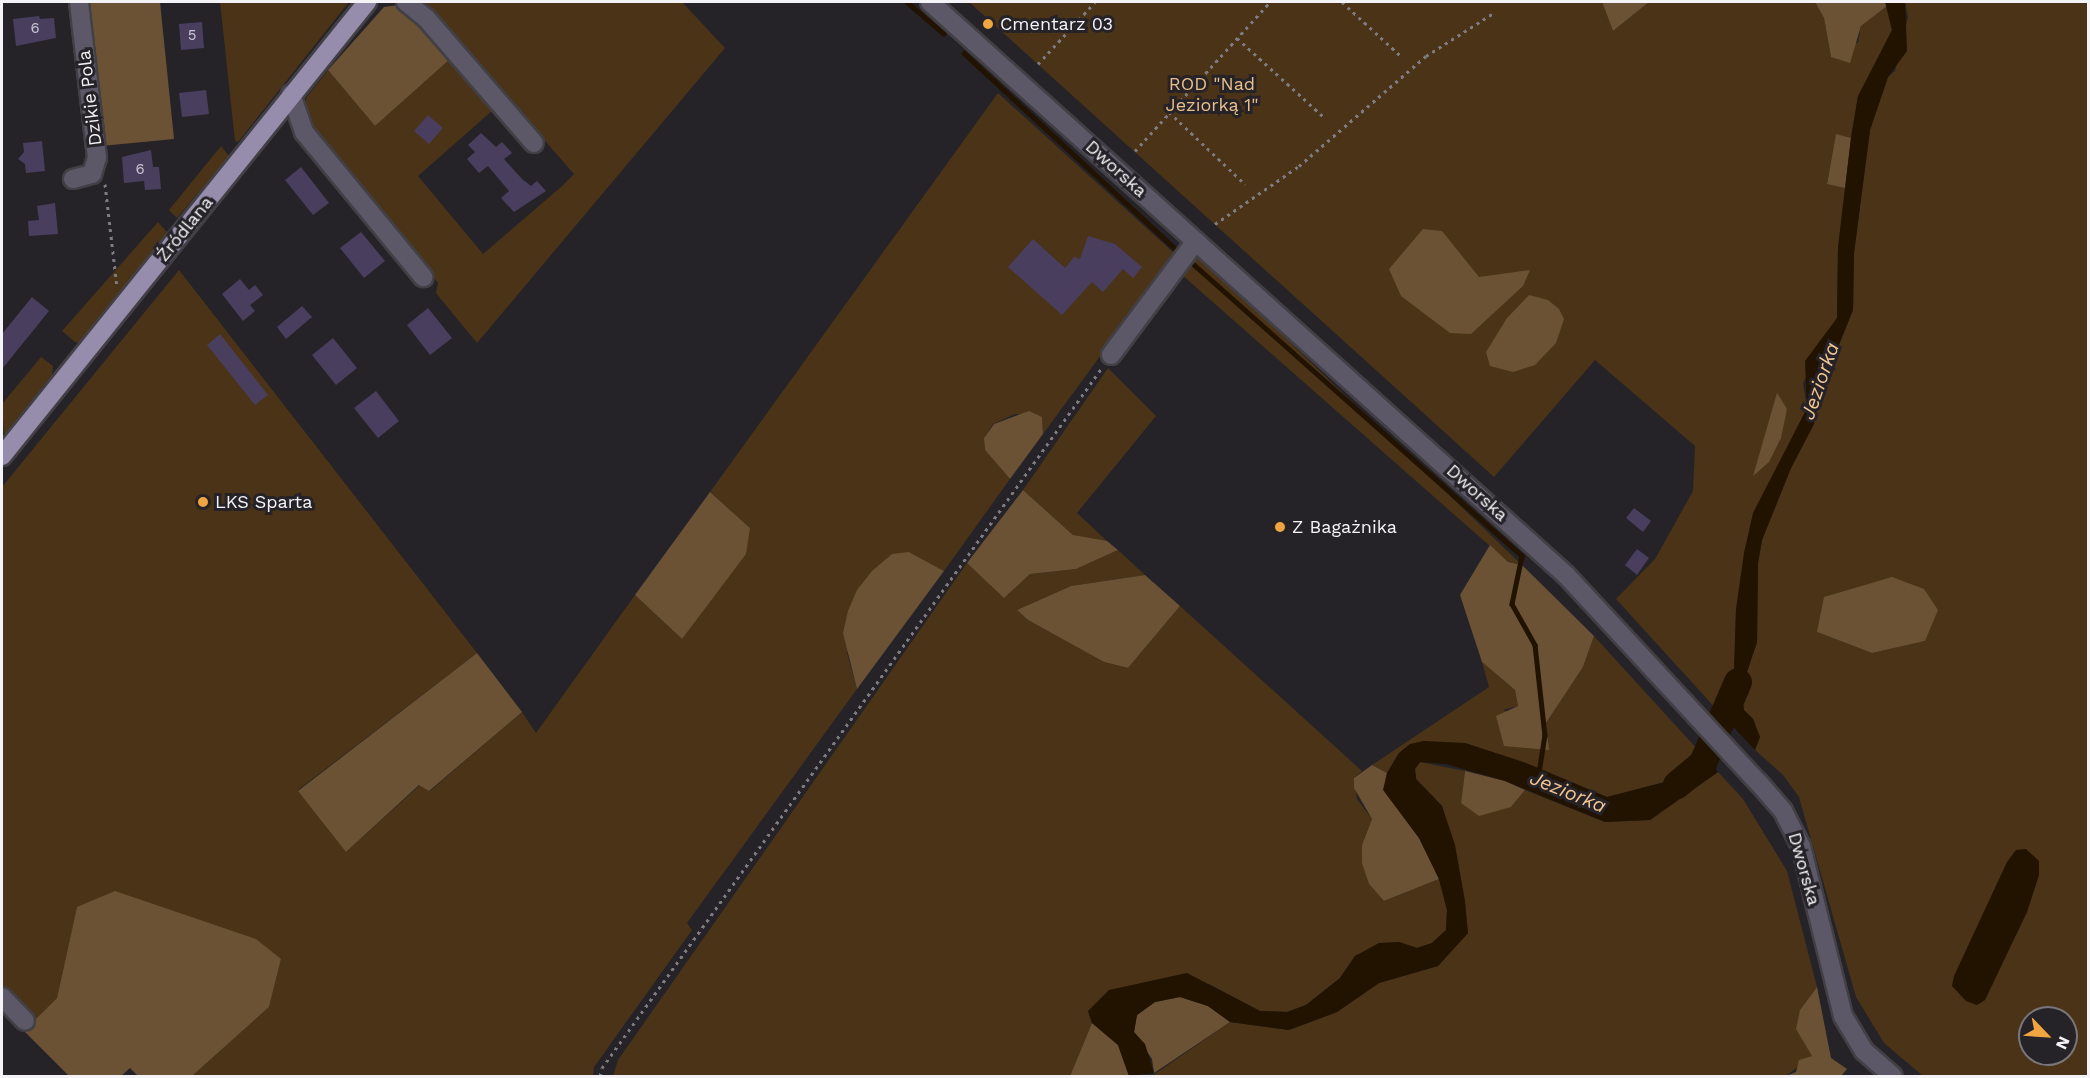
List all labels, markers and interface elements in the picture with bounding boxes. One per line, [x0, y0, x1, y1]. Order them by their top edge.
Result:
place label: Cmentarz 03 [1000, 13, 1113, 35]
marker: Cmentarz 03 [981, 17, 995, 31]
house number: 6 [30, 20, 40, 38]
house number: 5 [188, 27, 196, 45]
street label: Dzikie Pola [73, 49, 107, 147]
park label: ROD "Nad Jeziorką 1" [1165, 74, 1259, 116]
street label: Dworska [1081, 136, 1151, 202]
house number: 6 [135, 161, 145, 179]
street label: Źródlana [152, 192, 218, 266]
water label: Jeziorka [1796, 339, 1844, 423]
street label: Dworska [1442, 460, 1512, 526]
place label: LKS Sparta [215, 491, 312, 513]
marker: LKS Sparta [196, 495, 210, 509]
place label: Z Bagażnika [1292, 516, 1397, 538]
marker: Z Bagażnika [1273, 520, 1287, 534]
water label: Jeziorka [1526, 766, 1610, 818]
street label: Dworska [1783, 830, 1825, 908]
north arrow [2018, 1006, 2078, 1066]
text: N [2052, 1034, 2074, 1052]

